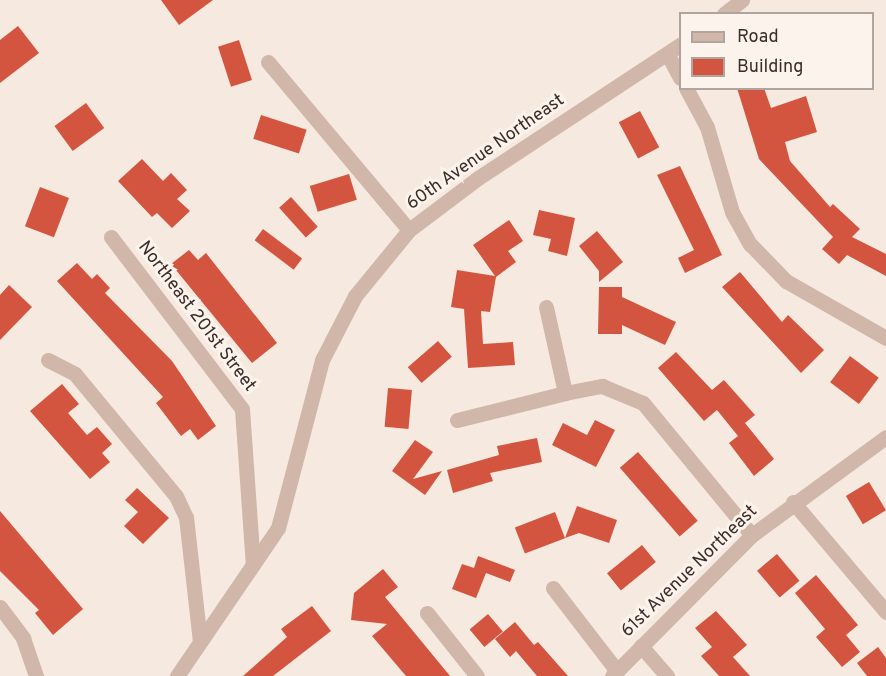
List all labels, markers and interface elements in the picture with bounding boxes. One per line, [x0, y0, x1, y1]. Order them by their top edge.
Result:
legend [679, 12, 874, 90]
text: Road [737, 26, 779, 49]
text: Building [737, 56, 803, 79]
street label: 60th Avenue Northeast [403, 90, 569, 216]
street label: Northeast 201st Street [132, 237, 260, 397]
street label: 61st Avenue Northeast [617, 501, 763, 643]

